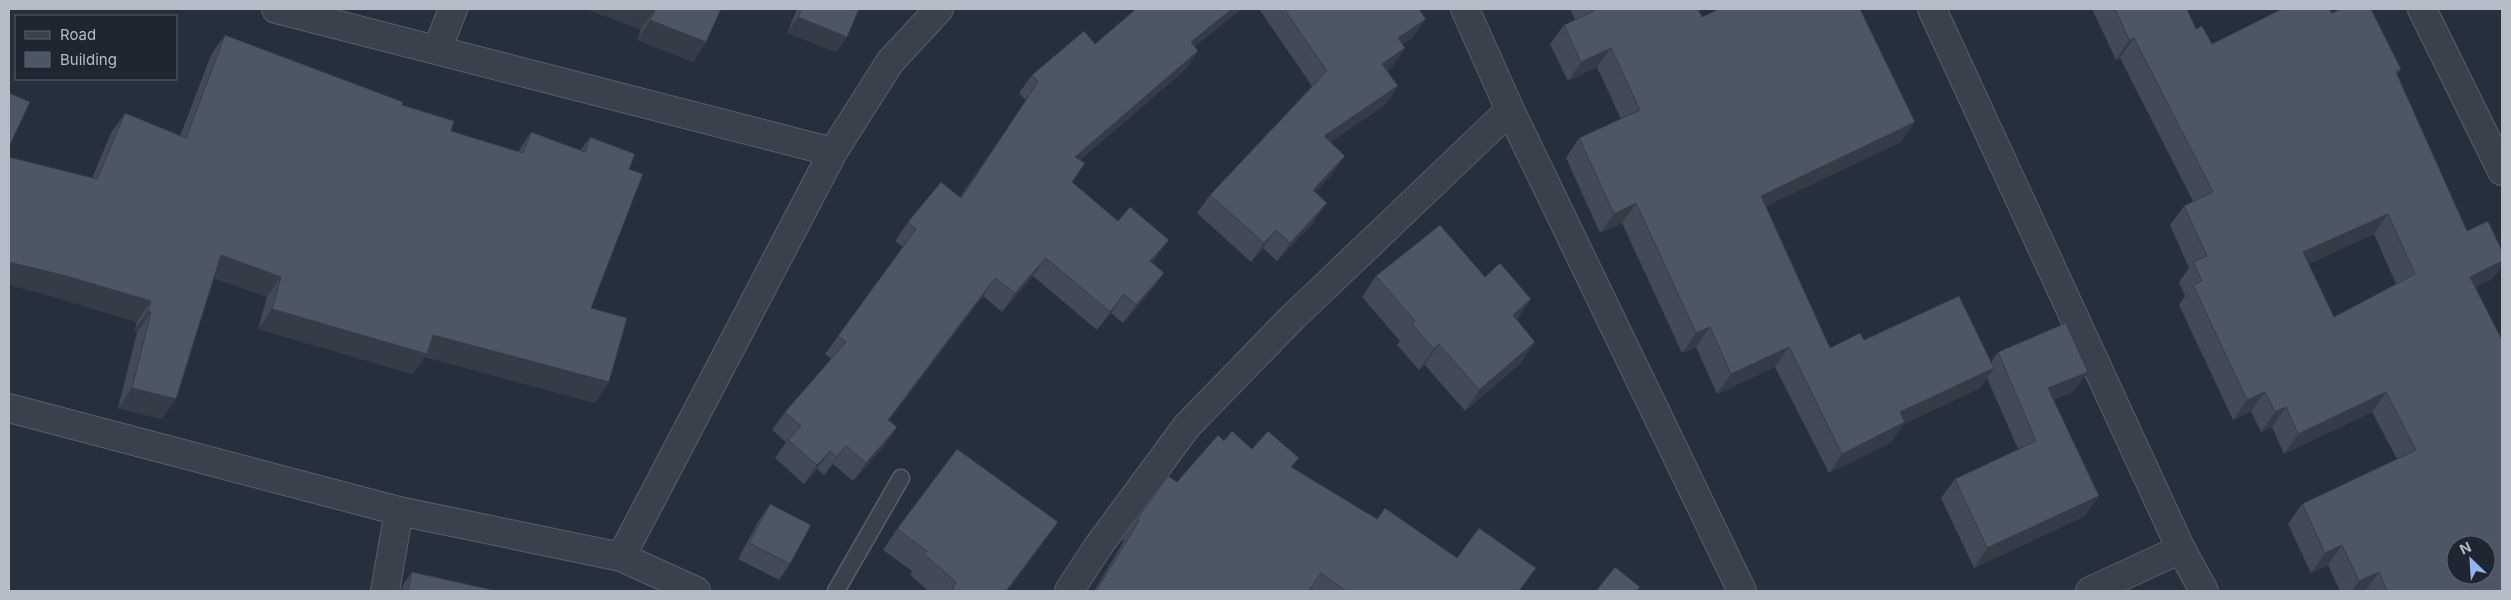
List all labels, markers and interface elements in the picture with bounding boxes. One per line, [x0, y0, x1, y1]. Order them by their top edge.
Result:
legend [15, 15, 178, 80]
text: Road [60, 25, 96, 44]
text: Building [60, 50, 117, 69]
north arrow [2446, 535, 2496, 585]
text: N [2457, 538, 2474, 558]

